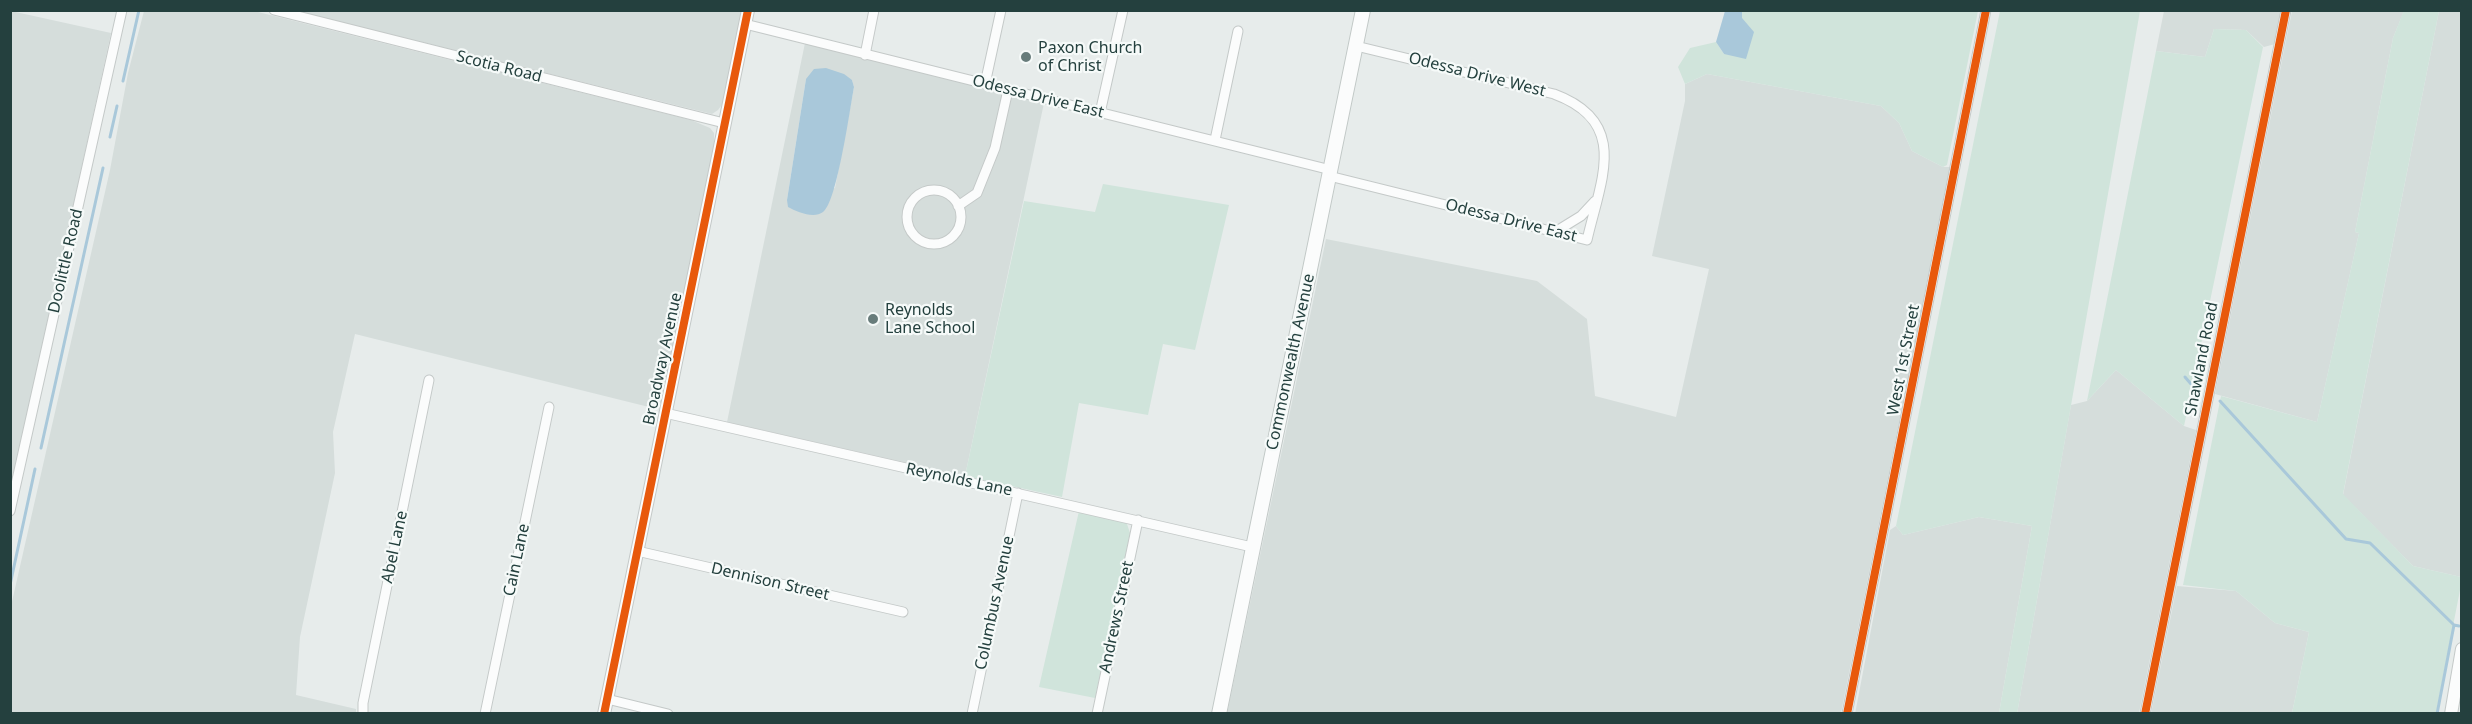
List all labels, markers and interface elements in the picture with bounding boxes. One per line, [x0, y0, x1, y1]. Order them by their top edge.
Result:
place label: Paxon Church of Christ [1038, 38, 1142, 76]
street label: Scotia Road [454, 47, 544, 87]
street label: Odessa Drive West [1406, 49, 1548, 101]
marker: Paxon Church of Christ [1019, 50, 1033, 64]
street label: Odessa Drive East [970, 71, 1106, 123]
street label: Odessa Drive East [1443, 195, 1579, 247]
street label: Doolittle Road [45, 207, 87, 315]
street label: Commonwealth Avenue [1263, 272, 1319, 452]
street label: Broadway Avenue [640, 291, 686, 427]
place label: Reynolds Lane School [885, 300, 975, 338]
street label: Shawland Road [2182, 300, 2222, 418]
street label: West 1st Street [1884, 303, 1924, 417]
marker: Reynolds Lane School [866, 312, 880, 326]
street label: Reynolds Lane [904, 459, 1014, 501]
street label: Abel Lane [378, 509, 412, 585]
street label: Cain Lane [500, 522, 534, 598]
street label: Columbus Avenue [971, 534, 1019, 672]
street label: Dennison Street [709, 559, 831, 605]
street label: Andrews Street [1096, 559, 1138, 675]

